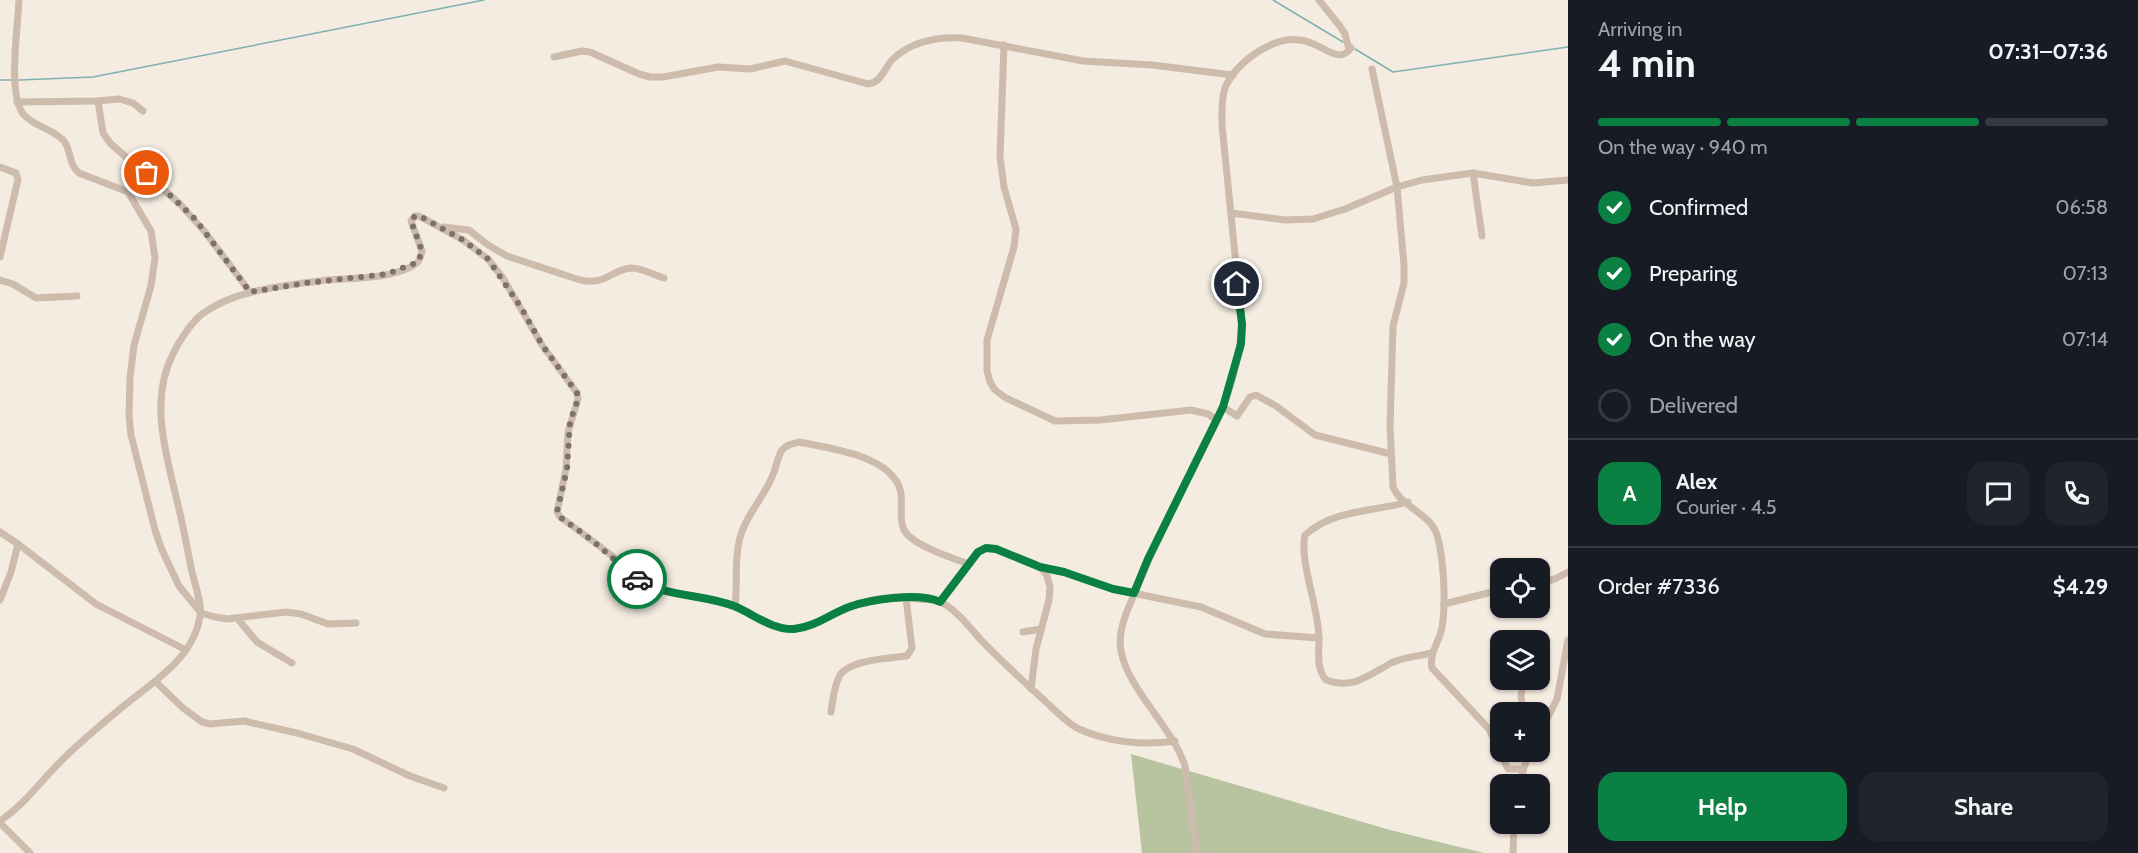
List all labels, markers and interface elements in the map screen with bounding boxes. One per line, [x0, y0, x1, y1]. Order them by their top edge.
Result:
text: Arriving in [1598, 17, 1682, 41]
text: 07:31–07:36 [1988, 38, 2108, 65]
text: 4 min [1598, 39, 1696, 87]
text: On the way · 940 m [1598, 135, 1768, 159]
pin [121, 147, 172, 198]
icon: bag [130, 156, 163, 189]
icon: check [1598, 191, 1631, 224]
text: Confirmed [1649, 194, 1748, 221]
text: 06:58 [2056, 195, 2108, 219]
icon: check [1598, 257, 1631, 290]
pin [1211, 258, 1262, 309]
text: Preparing [1649, 260, 1737, 287]
text: 07:13 [2063, 261, 2108, 285]
icon: home [1220, 267, 1253, 300]
icon: check [1598, 323, 1631, 356]
text: On the way [1649, 326, 1756, 353]
text: 07:14 [2062, 327, 2108, 351]
text: Delivered [1649, 392, 1738, 419]
button: chat [1967, 462, 2030, 525]
button: phone [2045, 462, 2108, 525]
text: Alex [1676, 468, 1717, 495]
text: A [1623, 480, 1636, 507]
text: Courier · 4.5 [1676, 495, 1777, 519]
courier [607, 549, 667, 609]
map controls [1490, 558, 1550, 834]
button: locate [1490, 558, 1550, 618]
icon: car [621, 563, 654, 596]
text: Order #7336 [1598, 573, 1720, 600]
text: $4.29 [2053, 573, 2108, 600]
button: layers [1490, 630, 1550, 690]
button: + [1490, 702, 1550, 762]
button: Help [1598, 772, 1847, 841]
button: Share [1859, 772, 2108, 841]
button: − [1490, 774, 1550, 834]

